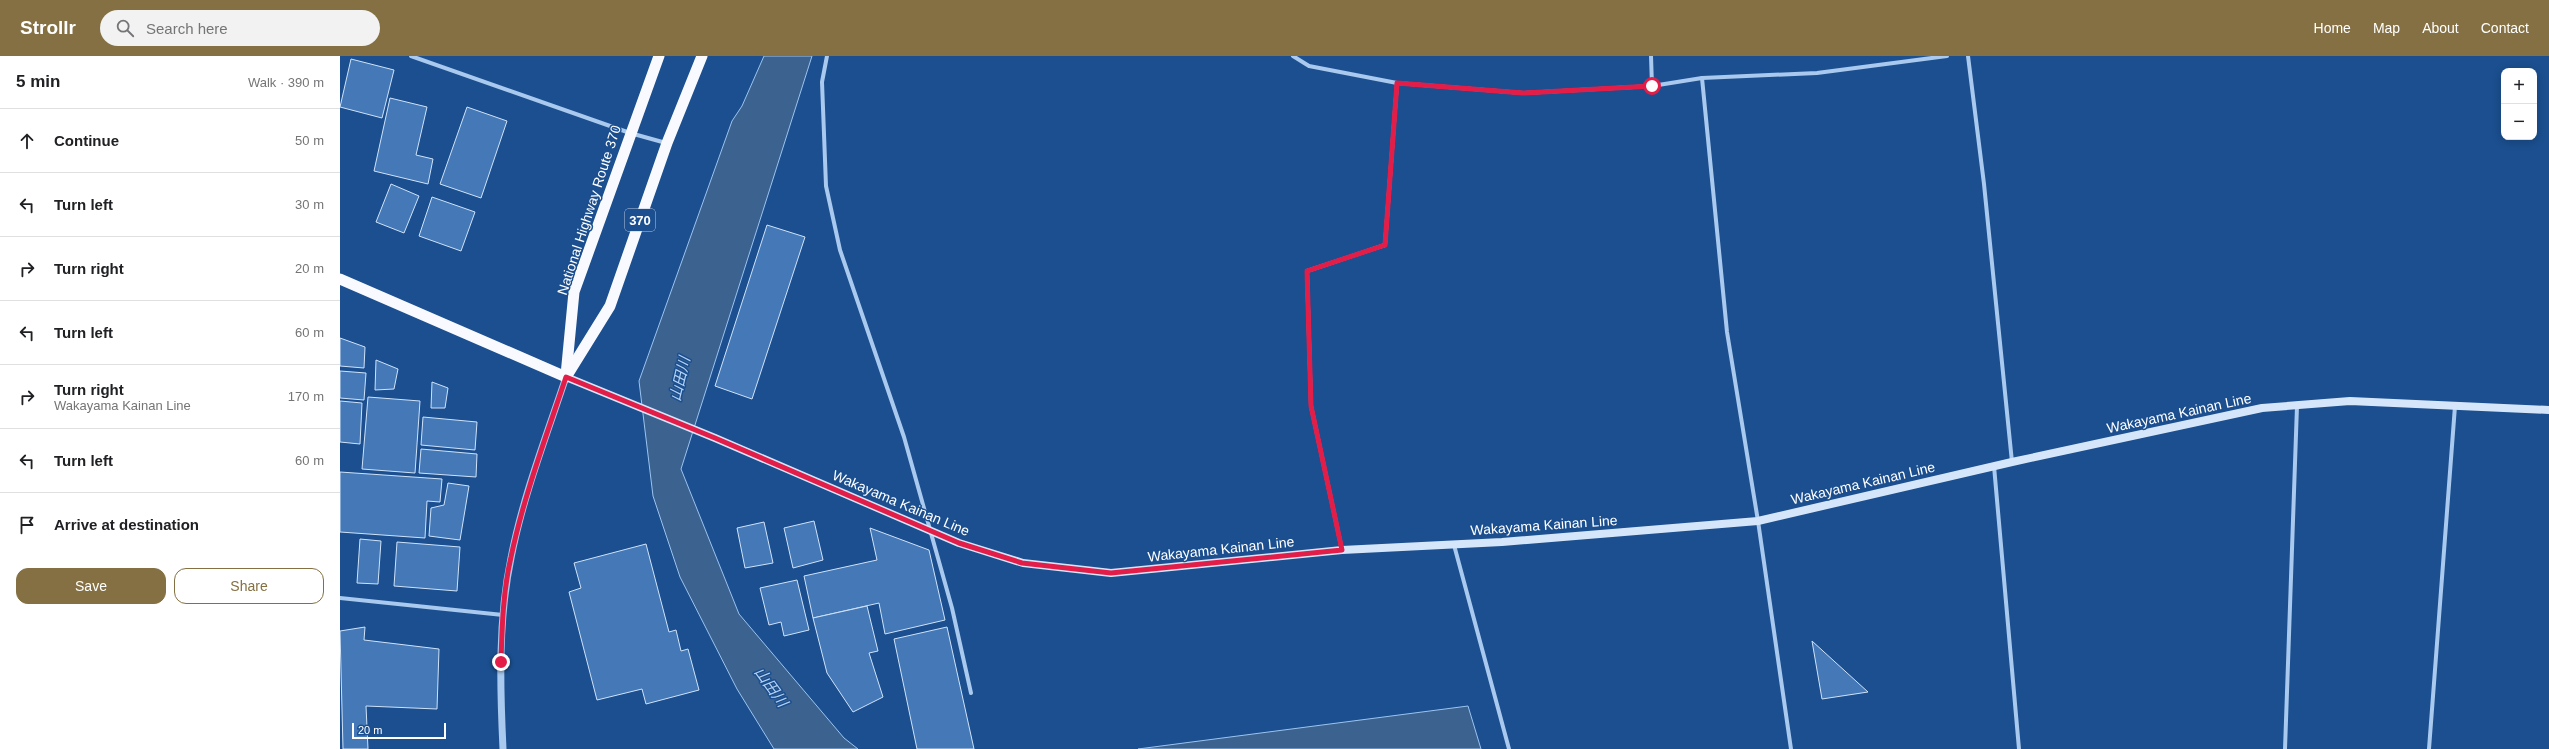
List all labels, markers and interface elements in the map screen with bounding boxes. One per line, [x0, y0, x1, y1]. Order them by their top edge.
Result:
search box [100, 10, 380, 46]
text: Strollr [20, 17, 76, 38]
icon: search [114, 17, 136, 39]
text: Search here [146, 20, 228, 37]
text: Home [2314, 20, 2351, 36]
text: Map [2373, 20, 2400, 36]
text: About [2422, 20, 2459, 36]
text: Contact [2481, 20, 2529, 36]
map controls [2501, 68, 2537, 140]
button: + [2501, 68, 2537, 104]
text: 5 min [16, 72, 60, 91]
text: Walk · 390 m [248, 75, 324, 90]
route start [1643, 77, 1661, 95]
button: − [2501, 104, 2537, 140]
street label: National Highway Route 370 [554, 123, 624, 297]
icon: ahead [16, 130, 38, 152]
text: Continue [54, 132, 119, 149]
text: 50 m [295, 133, 324, 148]
icon: left [16, 194, 38, 216]
text: Turn left [54, 196, 113, 213]
text: 30 m [295, 197, 324, 212]
road number: 370 [625, 209, 655, 231]
icon: right [16, 258, 38, 280]
text: Turn right [54, 260, 124, 277]
text: 20 m [295, 261, 324, 276]
icon: left [16, 322, 38, 344]
text: Turn left [54, 324, 113, 341]
text: 60 m [295, 325, 324, 340]
water label: 山田川 [666, 353, 693, 403]
text: Turn right [54, 381, 124, 398]
icon: right [16, 386, 38, 408]
text: 170 m [288, 389, 324, 404]
street label: Wakayama Kainan Line [2105, 390, 2253, 436]
text: Wakayama Kainan Line [54, 398, 191, 413]
icon: left [16, 450, 38, 472]
text: Turn left [54, 452, 113, 469]
text: 60 m [295, 453, 324, 468]
street label: Wakayama Kainan Line [1789, 459, 1937, 507]
street label: Wakayama Kainan Line [830, 467, 972, 539]
street label: Wakayama Kainan Line [1470, 512, 1618, 538]
icon: arrive [16, 514, 38, 536]
text: Arrive at destination [54, 516, 199, 533]
street label: Wakayama Kainan Line [1147, 533, 1295, 565]
button: Save [16, 568, 166, 604]
button: Share [174, 568, 324, 604]
route end [492, 653, 510, 671]
water label: 山田川 [751, 664, 793, 712]
scale bar [352, 721, 446, 740]
text: 20 m [358, 724, 382, 736]

